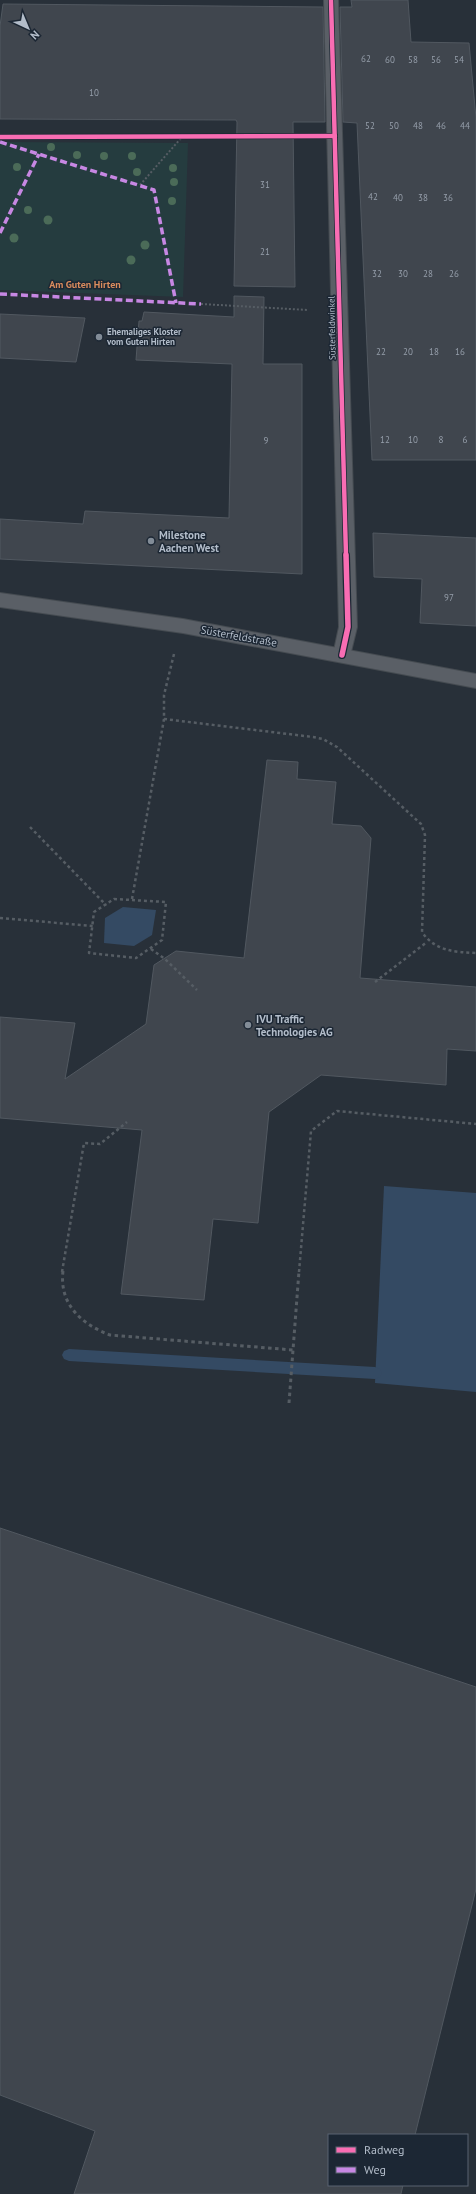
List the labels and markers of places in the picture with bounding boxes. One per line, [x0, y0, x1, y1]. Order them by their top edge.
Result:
place label: Ehemaliges Kloster vom Guten Hirten [106, 326, 182, 347]
marker: Ehemaliges Kloster vom Guten Hirten [94, 332, 104, 342]
place label: Milestone Aachen West [159, 528, 219, 555]
marker: Milestone Aachen West [146, 536, 156, 546]
place label: IVU Traffic Technologies AG [256, 1012, 333, 1039]
marker: IVU Traffic Technologies AG [243, 1020, 253, 1030]

